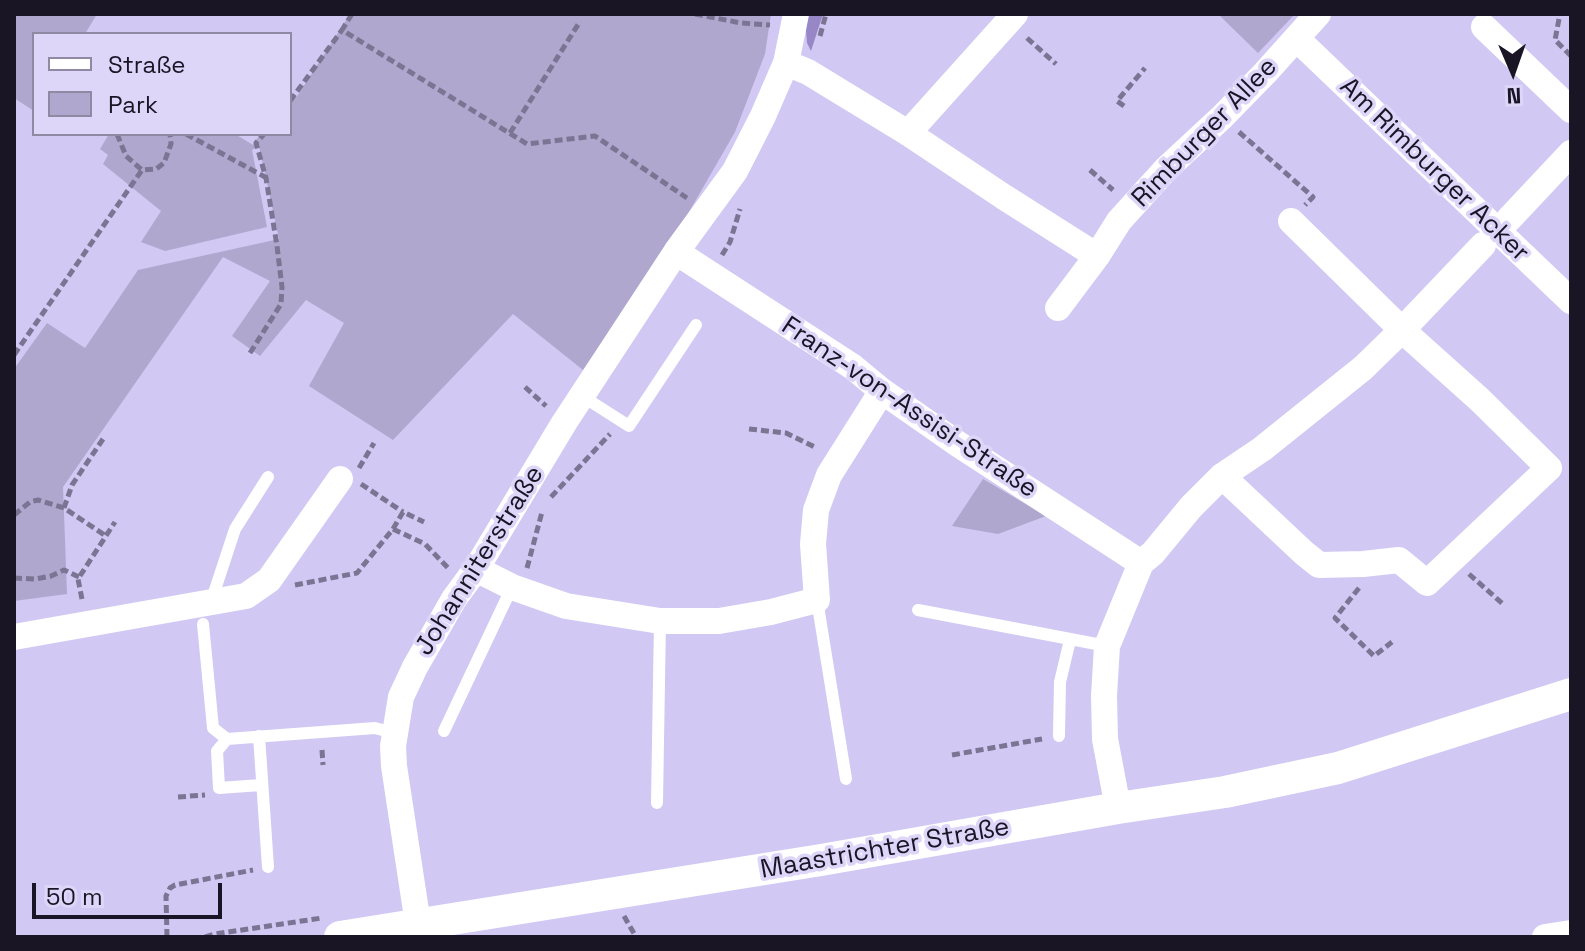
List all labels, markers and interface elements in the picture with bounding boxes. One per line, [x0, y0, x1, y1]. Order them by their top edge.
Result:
legend [32, 32, 292, 136]
north arrow [1473, 32, 1553, 112]
text: Straße [108, 49, 185, 80]
street label: Rimburger Allee [1126, 52, 1284, 214]
street label: Am Rimburger Acker [1333, 71, 1535, 269]
text: N [1506, 82, 1522, 110]
text: Park [108, 89, 158, 120]
street label: Franz-von-Assisi-Straße [775, 311, 1043, 505]
street label: Johanniterstraße [409, 460, 551, 662]
street label: Maastrichter Straße [758, 812, 1012, 886]
scale bar [36, 867, 226, 917]
text: 50 m [46, 881, 103, 912]

